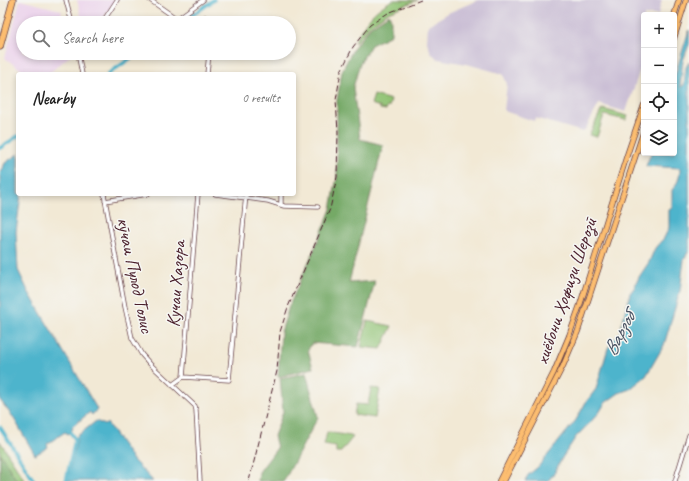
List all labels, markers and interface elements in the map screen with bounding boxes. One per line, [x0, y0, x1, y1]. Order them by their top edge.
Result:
map controls [641, 12, 677, 156]
button: + [641, 12, 677, 48]
search box [16, 16, 296, 60]
icon: search [30, 27, 52, 49]
text: Search here [62, 29, 123, 48]
button: − [641, 48, 677, 84]
button: locate [641, 84, 677, 120]
text: Nearby [32, 88, 75, 109]
text: 0 results [242, 90, 280, 106]
button: layers [641, 120, 677, 156]
street label: хиёбони Ҳофизи Шерозӣ [530, 214, 603, 367]
street label: кӯчаи Пулод Толис [111, 215, 159, 336]
street label: Кучаи Хазора [161, 238, 191, 328]
water label: Варзоб [597, 302, 644, 360]

